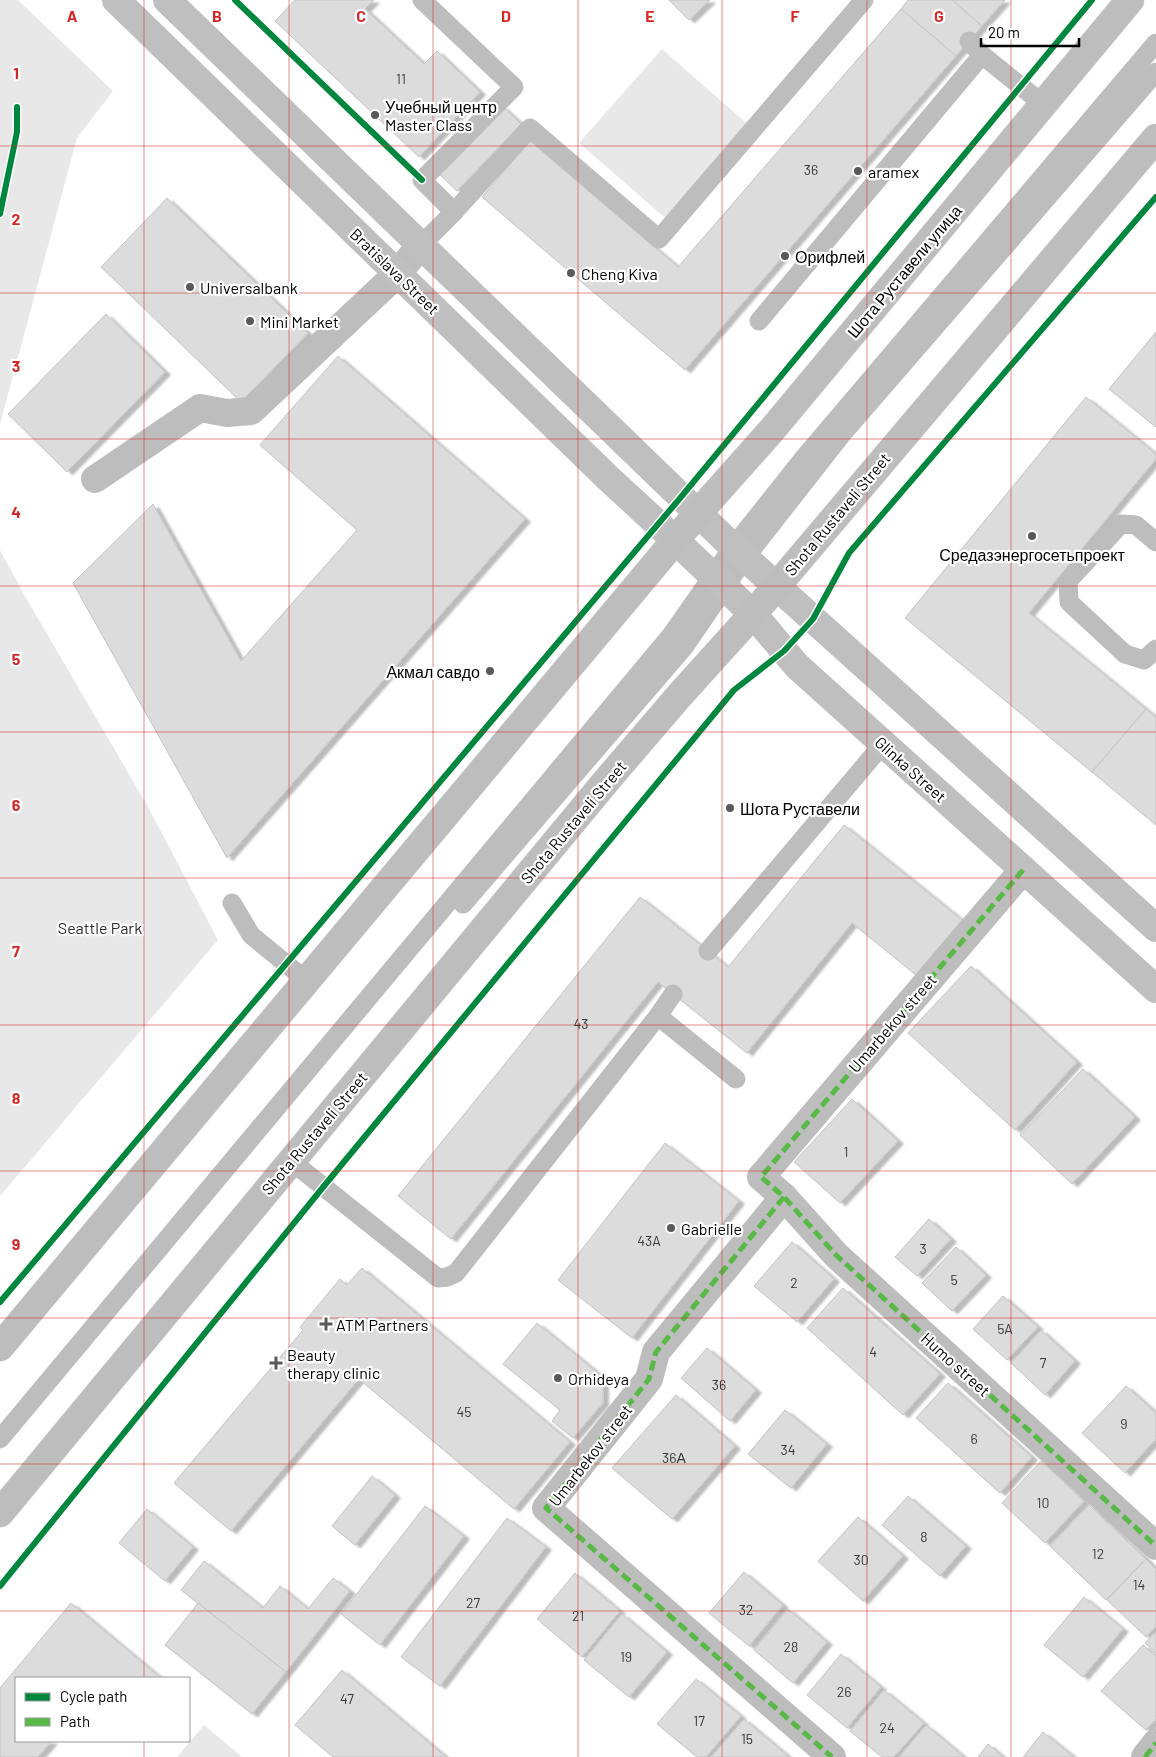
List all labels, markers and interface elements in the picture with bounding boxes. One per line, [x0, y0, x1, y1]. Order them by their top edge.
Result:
text: A [67, 6, 78, 25]
text: B [212, 6, 222, 25]
text: C [356, 6, 366, 25]
text: D [501, 6, 511, 25]
text: E [645, 6, 655, 25]
text: F [791, 6, 800, 25]
text: G [934, 6, 944, 25]
scale bar [981, 15, 1078, 47]
text: 20 m [988, 23, 1020, 41]
text: 1 [13, 63, 19, 82]
house number: 11 [396, 70, 406, 87]
place label: Учебный центр Master Class [385, 97, 497, 134]
marker: Учебный центр Master Class [369, 109, 381, 121]
house number: 36 [804, 161, 818, 178]
place label: aramex [868, 162, 920, 181]
marker: aramex [852, 165, 864, 177]
street label: Шота Руставели улица [843, 201, 965, 341]
text: 2 [12, 209, 21, 228]
street label: Bratislava Street [347, 224, 443, 318]
place label: Орифлей [795, 247, 865, 266]
marker: Орифлей [779, 250, 791, 262]
place label: Cheng Kiva [581, 264, 658, 283]
marker: Cheng Kiva [565, 267, 577, 279]
place label: Universalbank [200, 278, 298, 297]
marker: Universalbank [184, 281, 196, 293]
place label: Mini Market [260, 312, 339, 331]
marker: Mini Market [244, 315, 256, 327]
text: 3 [12, 356, 20, 375]
street label: Shota Rustaveli Street [780, 449, 894, 579]
text: 4 [11, 502, 21, 521]
marker: Средазэнергосетьпроект [1026, 530, 1038, 542]
place label: Средазэнергосетьпроект [939, 545, 1125, 564]
text: 5 [12, 649, 21, 668]
place label: Акмал савдо [386, 662, 480, 681]
marker: Акмал савдо [484, 665, 496, 677]
street label: Glinka Street [872, 732, 950, 806]
street label: Shota Rustaveli Street [516, 757, 630, 887]
text: 6 [12, 795, 21, 814]
place label: Шота Руставели [740, 799, 860, 818]
marker: Шота Руставели [724, 802, 736, 814]
park label: Seattle Park [58, 918, 142, 937]
text: 7 [12, 941, 20, 960]
street label: Umarbekov street [844, 970, 940, 1076]
house number: 43 [574, 1015, 588, 1032]
street label: Shota Rustaveli Street [257, 1068, 371, 1198]
text: 8 [12, 1088, 21, 1107]
house number: 1 [844, 1143, 848, 1160]
place label: Gabrielle [681, 1219, 742, 1238]
marker: Gabrielle [665, 1222, 677, 1234]
house number: 43A [637, 1232, 661, 1249]
text: 9 [12, 1234, 20, 1253]
house number: 3 [919, 1240, 927, 1257]
house number: 5 [950, 1271, 958, 1288]
house number: 2 [790, 1274, 798, 1291]
place label: ATM Partners [336, 1315, 428, 1334]
marker: ATM Partners [320, 1318, 332, 1330]
house number: 5A [997, 1320, 1013, 1337]
street label: Humo street [918, 1328, 994, 1400]
house number: 4 [869, 1343, 877, 1360]
place label: Beauty therapy clinic [287, 1345, 380, 1382]
house number: 7 [1040, 1354, 1047, 1371]
marker: Beauty therapy clinic [269, 1356, 283, 1370]
place label: Orhideya [568, 1369, 629, 1388]
marker: Orhideya [552, 1372, 564, 1384]
house number: 36 [712, 1376, 726, 1393]
street label: Umarbekov street [544, 1400, 636, 1510]
house number: 45 [457, 1403, 471, 1420]
house number: 9 [1120, 1415, 1128, 1432]
house number: 6 [970, 1430, 978, 1447]
house number: 34 [781, 1441, 795, 1458]
house number: 36А [662, 1449, 687, 1466]
house number: 10 [1037, 1494, 1049, 1511]
house number: 8 [920, 1528, 928, 1545]
house number: 12 [1092, 1545, 1104, 1562]
house number: 30 [853, 1551, 869, 1568]
house number: 14 [1133, 1576, 1145, 1593]
house number: 27 [466, 1594, 480, 1611]
house number: 32 [739, 1601, 753, 1618]
house number: 21 [572, 1607, 584, 1624]
house number: 28 [784, 1638, 798, 1655]
house number: 19 [620, 1648, 632, 1665]
legend [15, 1677, 190, 1742]
house number: 26 [837, 1683, 851, 1700]
text: Cycle path [60, 1687, 127, 1705]
house number: 47 [340, 1690, 354, 1707]
text: Path [60, 1712, 90, 1730]
house number: 17 [693, 1712, 705, 1729]
house number: 24 [879, 1719, 895, 1736]
house number: 15 [741, 1730, 753, 1747]

